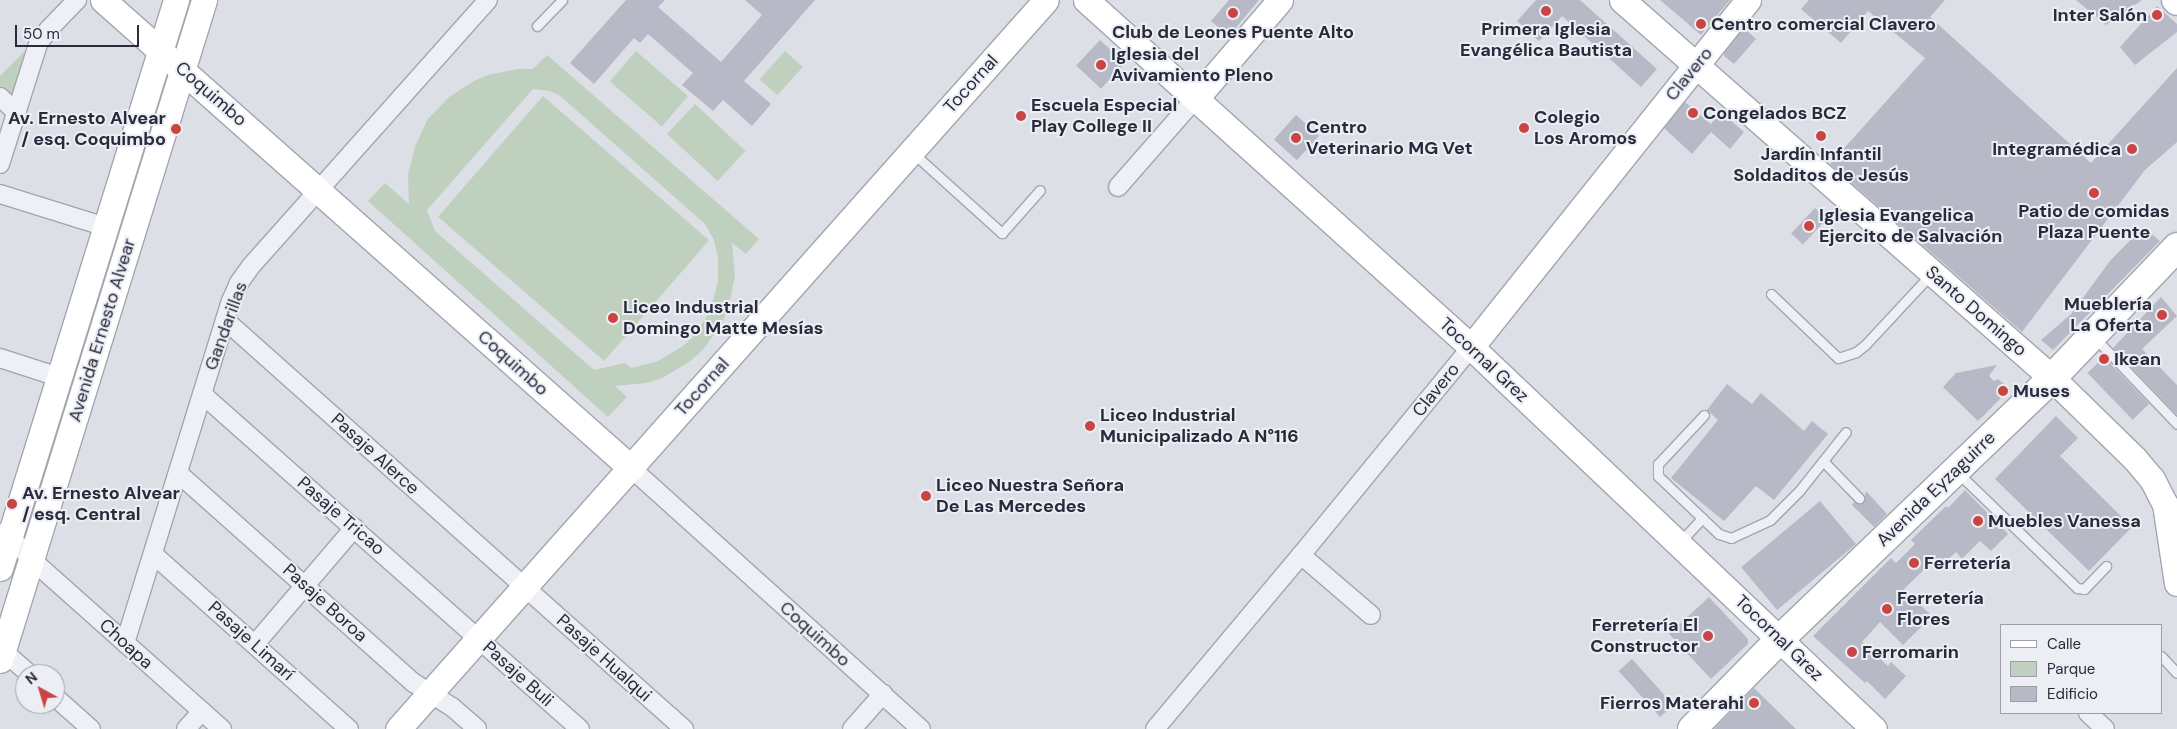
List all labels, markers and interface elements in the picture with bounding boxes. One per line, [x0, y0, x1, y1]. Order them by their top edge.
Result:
place label: Inter Salón [2053, 4, 2147, 26]
marker: Primera Iglesia Evangélica Bautista [1540, 5, 1552, 17]
marker: Club de Leones Puente Alto [1227, 7, 1239, 19]
marker: Inter Salón [2151, 9, 2163, 21]
place label: Centro comercial Clavero [1711, 13, 1936, 35]
scale bar [18, 15, 141, 47]
marker: Centro comercial Clavero [1695, 18, 1707, 30]
place label: Primera Iglesia Evangélica Bautista [1460, 19, 1632, 62]
place label: Club de Leones Puente Alto [1112, 21, 1354, 43]
text: 50 m [23, 24, 60, 44]
street label: Clavero [1661, 43, 1717, 105]
place label: Iglesia del Avivamiento Pleno [1111, 44, 1273, 86]
street label: Tocornal [939, 50, 1003, 118]
street label: Coquimbo [171, 57, 251, 131]
marker: Iglesia del Avivamiento Pleno [1095, 59, 1107, 71]
place label: Escuela Especial Play College II [1031, 95, 1177, 138]
place label: Congelados BCZ [1703, 102, 1847, 124]
place label: Colegio Los Aromos [1534, 107, 1637, 150]
marker: Congelados BCZ [1687, 107, 1699, 119]
place label: Av. Ernesto Alvear / esq. Coquimbo [8, 108, 166, 150]
marker: Escuela Especial Play College II [1015, 110, 1027, 122]
place label: Centro Veterinario MG Vet [1306, 117, 1473, 160]
marker: Colegio Los Aromos [1518, 122, 1530, 134]
marker: Av. Ernesto Alvear / esq. Coquimbo [170, 123, 182, 135]
marker: Jardín Infantil Soldaditos de Jesús [1815, 130, 1827, 142]
marker: Centro Veterinario MG Vet [1290, 132, 1302, 144]
place label: Integramédica [1992, 138, 2121, 160]
marker: Integramédica [2125, 142, 2139, 156]
place label: Jardín Infantil Soldaditos de Jesús [1733, 144, 1909, 186]
marker: Patio de comidas Plaza Puente [2088, 187, 2100, 199]
place label: Patio de comidas Plaza Puente [2018, 201, 2170, 243]
place label: Iglesia Evangelica Ejercito de Salvación [1819, 205, 2002, 248]
marker: Iglesia Evangelica Ejercito de Salvación [1803, 220, 1815, 232]
street label: Avenida Ernesto Alvear [64, 236, 140, 424]
street label: Santo Domingo [1921, 261, 2031, 361]
street label: Gandarillas [200, 279, 252, 373]
place label: Mueblería La Oferta [2064, 294, 2152, 336]
place label: Liceo Industrial Domingo Matte Mesías [623, 297, 823, 340]
marker: Mueblería La Oferta [2156, 309, 2168, 321]
marker: Liceo Industrial Domingo Matte Mesías [607, 312, 619, 324]
street label: Tocornal Grez [1435, 313, 1533, 407]
street label: Coquimbo [473, 326, 553, 400]
place label: Ikean [2114, 348, 2161, 370]
street label: Tocornal [670, 353, 734, 421]
marker: Ikean [2098, 353, 2110, 365]
street label: Clavero [1408, 359, 1464, 421]
place label: Muses [2013, 380, 2070, 402]
marker: Muses [1997, 385, 2009, 397]
place label: Liceo Industrial Municipalizado A N°116 [1100, 405, 1299, 448]
street label: Pasaje Alerce [327, 409, 423, 499]
marker: Liceo Industrial Municipalizado A N°116 [1084, 420, 1096, 432]
street label: Avenida Eyzaguirre [1872, 427, 2000, 551]
street label: Pasaje Tricao [293, 472, 389, 560]
place label: Liceo Nuestra Señora De Las Mercedes [936, 475, 1124, 518]
place label: Av. Ernesto Alvear / esq. Central [22, 483, 180, 526]
marker: Liceo Nuestra Señora De Las Mercedes [920, 490, 932, 502]
marker: Av. Ernesto Alvear / esq. Central [6, 498, 18, 510]
place label: Muebles Vanessa [1988, 510, 2141, 532]
marker: Muebles Vanessa [1972, 515, 1984, 527]
place label: Ferretería [1924, 552, 2011, 574]
marker: Ferretería [1908, 557, 1920, 569]
street label: Pasaje Boroa [278, 559, 372, 647]
place label: Ferretería Flores [1897, 588, 1984, 630]
street label: Tocornal Grez [1730, 591, 1828, 685]
street label: Pasaje Limarí [204, 597, 298, 685]
street label: Coquimbo [775, 597, 855, 671]
marker: Ferretería Flores [1881, 603, 1893, 615]
street label: Pasaje Hualqui [552, 610, 656, 706]
street label: Choapa [95, 614, 157, 674]
place label: Ferretería El Constructor [1590, 615, 1698, 658]
legend [2000, 624, 2162, 714]
marker: Ferretería El Constructor [1702, 630, 1714, 642]
text: Calle [2047, 634, 2081, 654]
street label: Pasaje Buli [478, 637, 558, 711]
place label: Ferromarin [1862, 641, 1959, 663]
marker: Ferromarin [1846, 646, 1858, 658]
text: Parque [2047, 659, 2095, 679]
north arrow [15, 664, 65, 714]
text: N [22, 668, 41, 688]
text: Edificio [2047, 684, 2098, 704]
place label: Fierros Materahi [1600, 692, 1744, 714]
marker: Fierros Materahi [1748, 697, 1760, 709]

